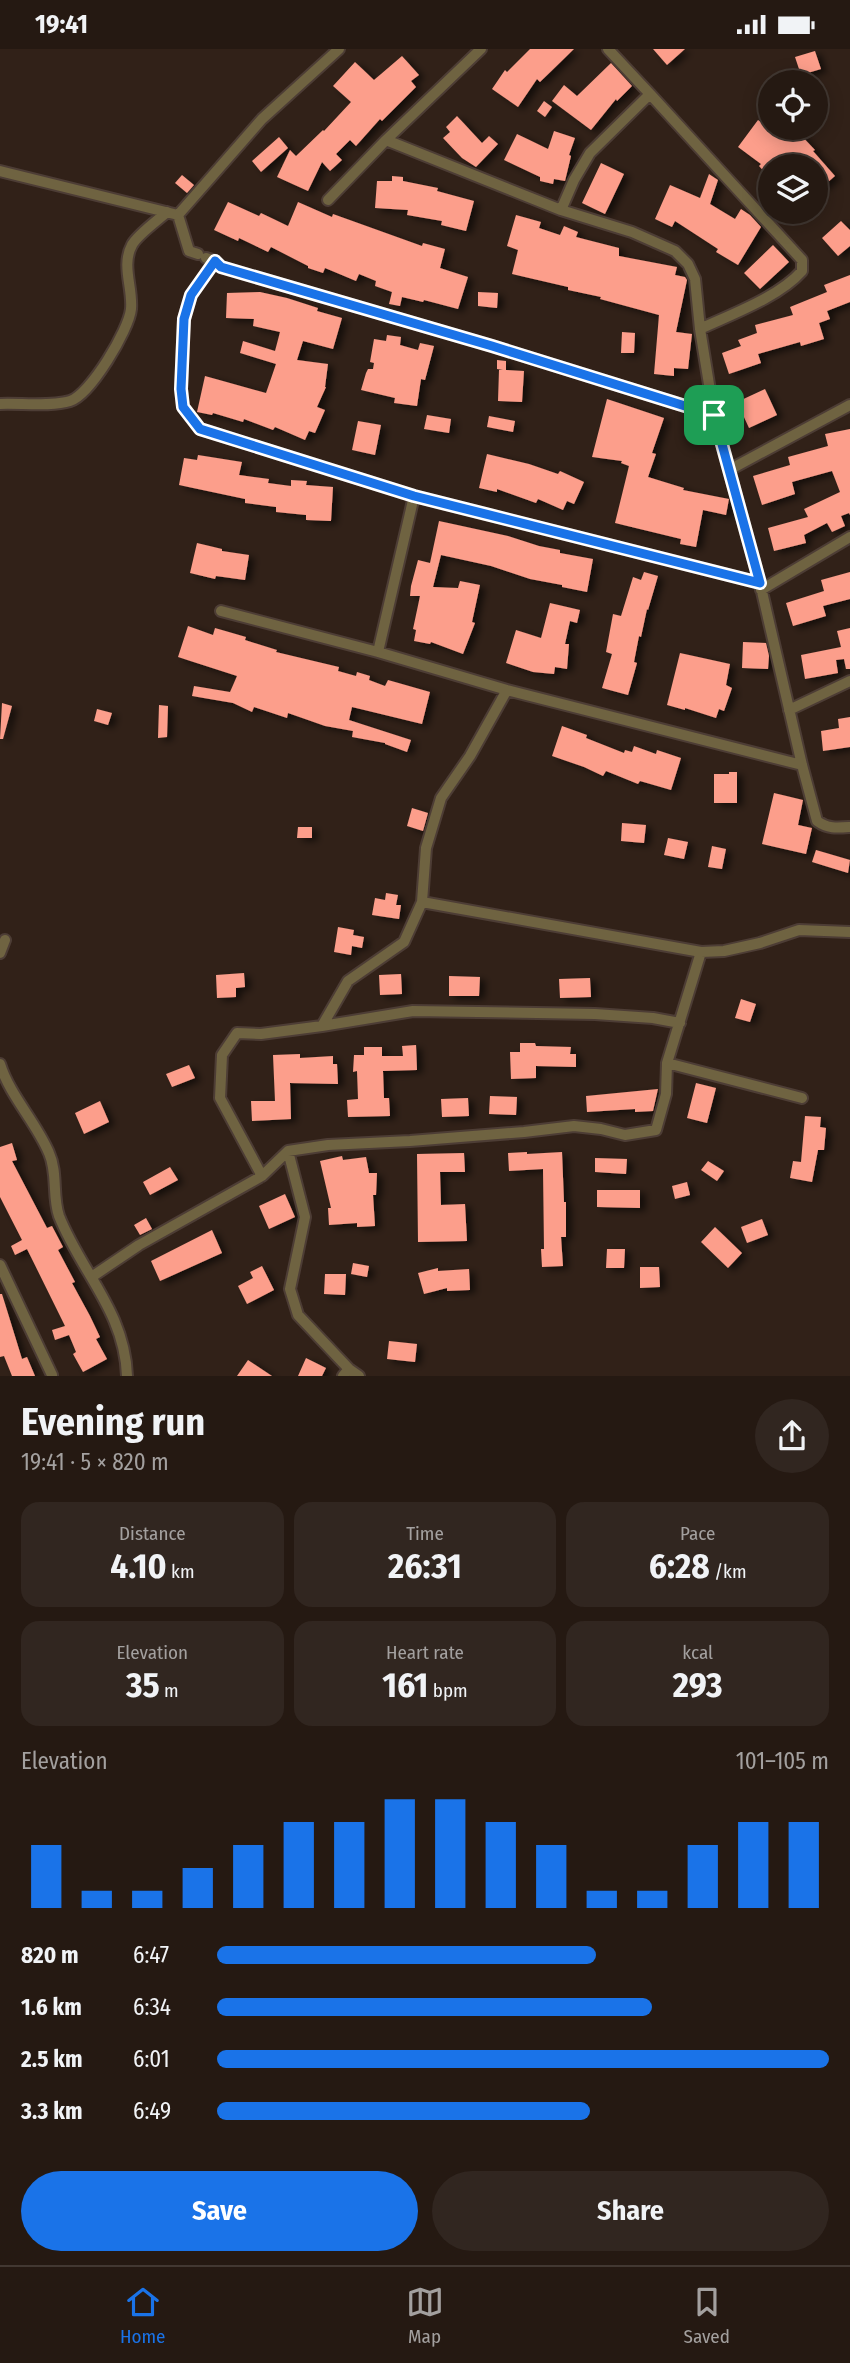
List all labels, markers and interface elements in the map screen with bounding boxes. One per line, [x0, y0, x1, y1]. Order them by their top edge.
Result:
text: 19:41 [35, 9, 88, 40]
map controls [758, 70, 828, 224]
button: locate [758, 70, 828, 140]
button: layers [758, 154, 828, 224]
pin [684, 385, 744, 445]
icon: arrive [695, 396, 733, 434]
text: Evening run [21, 1399, 205, 1445]
button: share [755, 1399, 829, 1473]
text: 19:41 · 5 × 820 m [21, 1448, 169, 1476]
text: Distance [119, 1522, 186, 1545]
text: Time [406, 1522, 444, 1545]
text: Pace [680, 1522, 715, 1545]
text: 4.10 [110, 1545, 167, 1587]
text: 26:31 [388, 1545, 462, 1587]
text: 6:28 [649, 1545, 710, 1587]
text: km [167, 1560, 195, 1583]
text: /km [710, 1560, 747, 1583]
text: Elevation [117, 1641, 188, 1664]
text: Heart rate [386, 1641, 464, 1664]
text: kcal [682, 1641, 713, 1664]
text: 35 [126, 1664, 160, 1706]
text: 161 [382, 1664, 428, 1706]
text: 293 [673, 1664, 723, 1706]
text: m [160, 1679, 179, 1702]
text: bpm [428, 1679, 468, 1702]
text: Elevation [21, 1747, 108, 1775]
text: 101–105 m [736, 1747, 829, 1775]
text: 820 m [21, 1941, 79, 1969]
text: 6:47 [133, 1941, 169, 1969]
text: 1.6 km [21, 1993, 82, 2021]
text: 6:34 [133, 1993, 171, 2021]
text: 2.5 km [21, 2045, 82, 2073]
text: 6:01 [133, 2045, 170, 2073]
text: 3.3 km [21, 2097, 82, 2125]
text: 6:49 [133, 2097, 171, 2125]
button: Save [21, 2171, 418, 2251]
button: Share [432, 2171, 829, 2251]
tab: Home [120, 2283, 166, 2348]
tab: Map [406, 2283, 444, 2348]
tab: Saved [684, 2283, 730, 2348]

